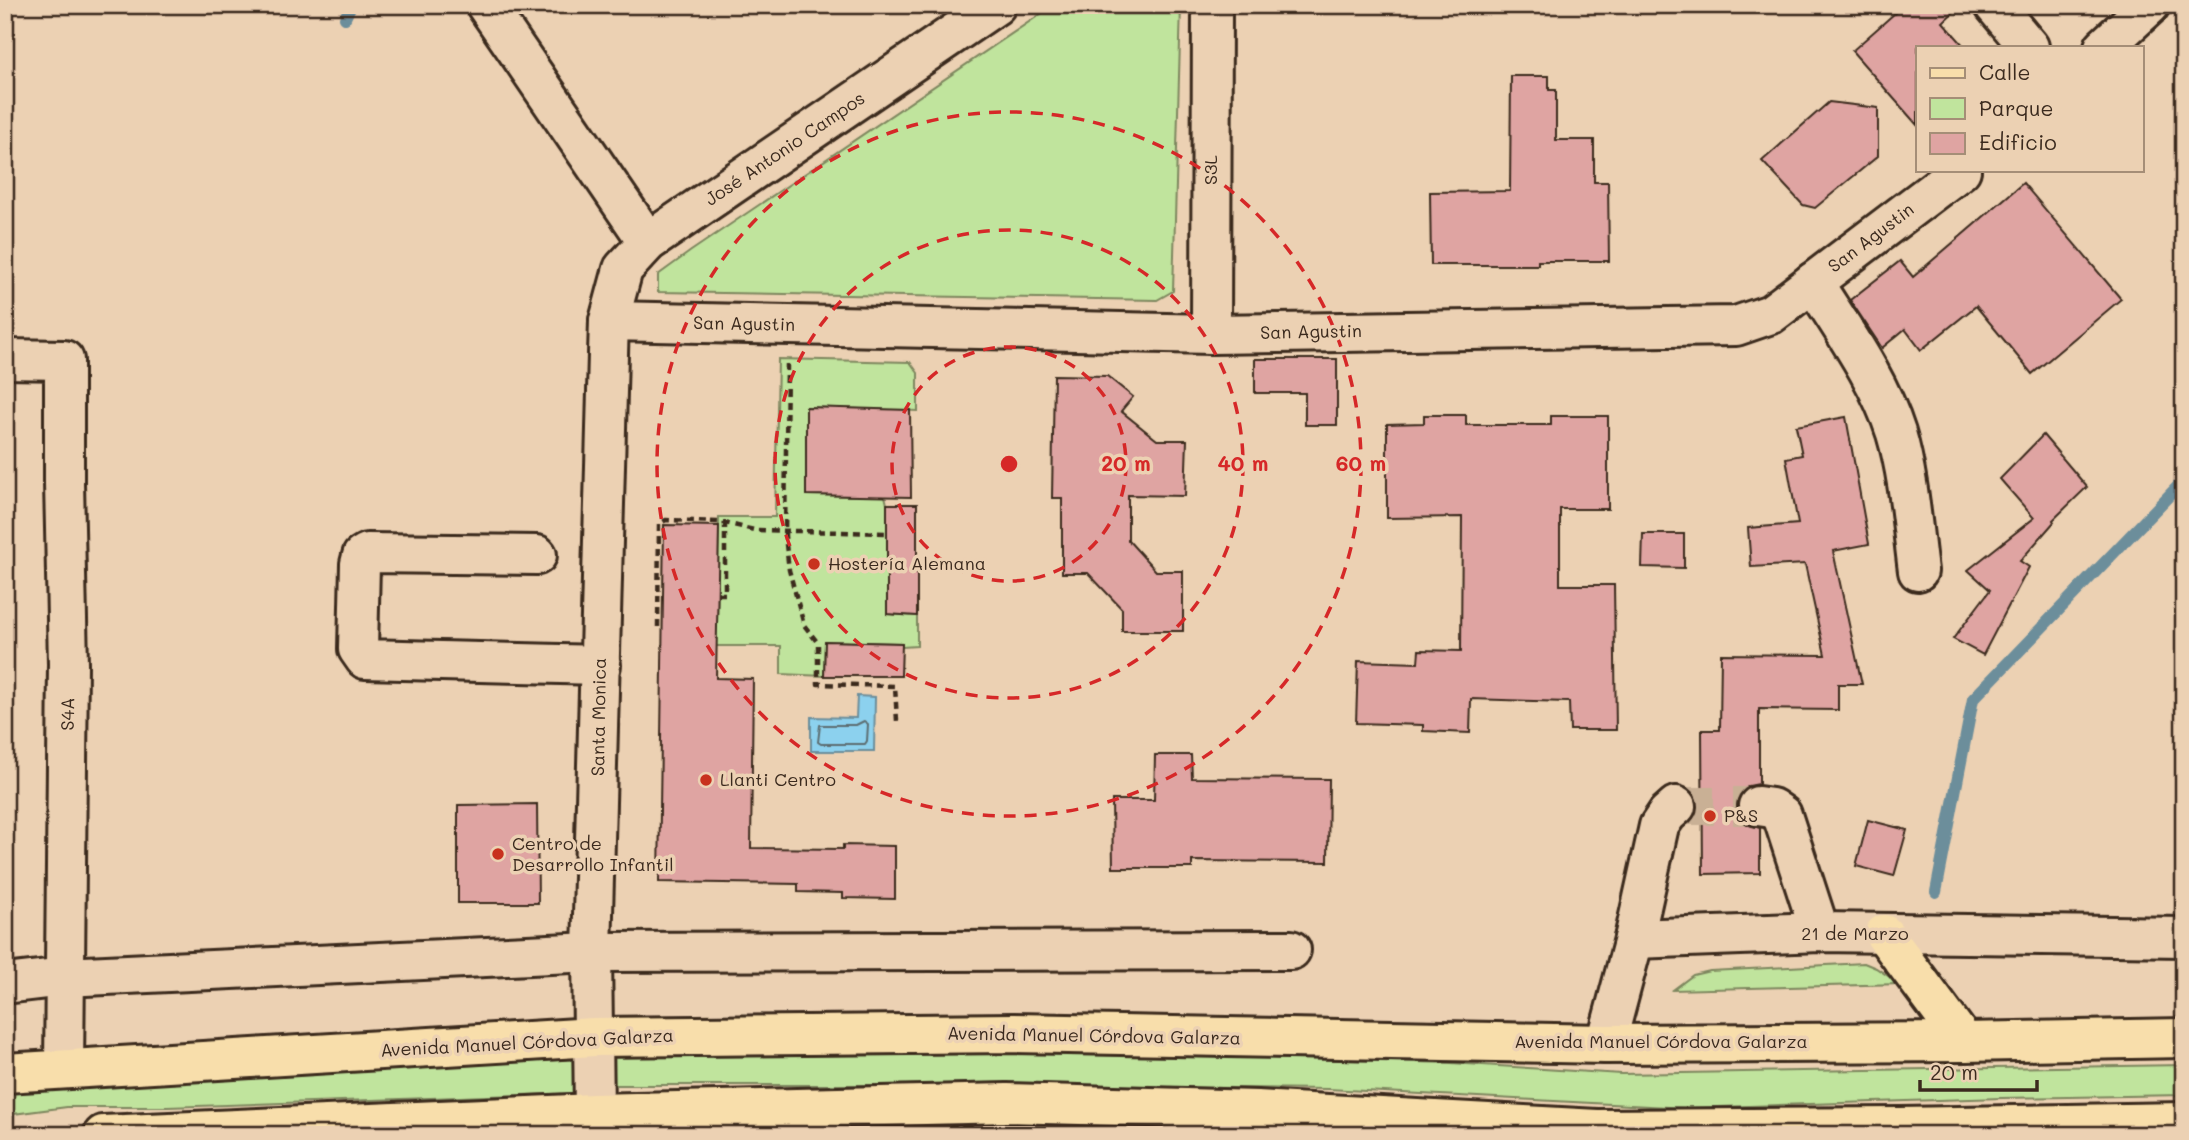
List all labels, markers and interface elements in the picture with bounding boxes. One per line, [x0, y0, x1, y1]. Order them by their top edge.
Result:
legend [1916, 46, 2144, 172]
text: Calle [1979, 58, 2031, 85]
street label: José Antonio Campos [700, 86, 869, 211]
text: Parque [1979, 94, 2053, 121]
text: Edificio [1979, 128, 2057, 155]
street label: S3L [1198, 154, 1222, 185]
street label: San Agustin [1822, 197, 1918, 277]
street label: San Agustin [693, 310, 795, 336]
street label: San Agustin [1260, 318, 1362, 344]
text: 20 m [1101, 449, 1151, 476]
text: 40 m [1217, 449, 1269, 476]
text: 60 m [1336, 449, 1386, 476]
centre of rings [997, 452, 1021, 476]
place label: Hostería Alemana [828, 551, 986, 575]
marker: Hostería Alemana [806, 556, 822, 572]
street label: Santa Monica [585, 658, 611, 776]
street label: S4A [55, 697, 79, 731]
place label: Llanti Centro [720, 767, 836, 791]
marker: Llanti Centro [698, 772, 714, 788]
place label: P&S [1724, 803, 1758, 827]
marker: P&S [1702, 808, 1718, 824]
place label: Centro de Desarrollo Infantil [512, 831, 674, 876]
marker: Centro de Desarrollo Infantil [490, 846, 506, 862]
street label: 21 de Marzo [1801, 921, 1909, 945]
street label: Avenida Manuel Córdova Galarza [947, 1020, 1241, 1050]
street label: Avenida Manuel Córdova Galarza [380, 1022, 674, 1062]
street label: Avenida Manuel Córdova Galarza [1514, 1029, 1808, 1053]
scale bar [1920, 1049, 2037, 1093]
text: 20 m [1930, 1058, 1978, 1085]

